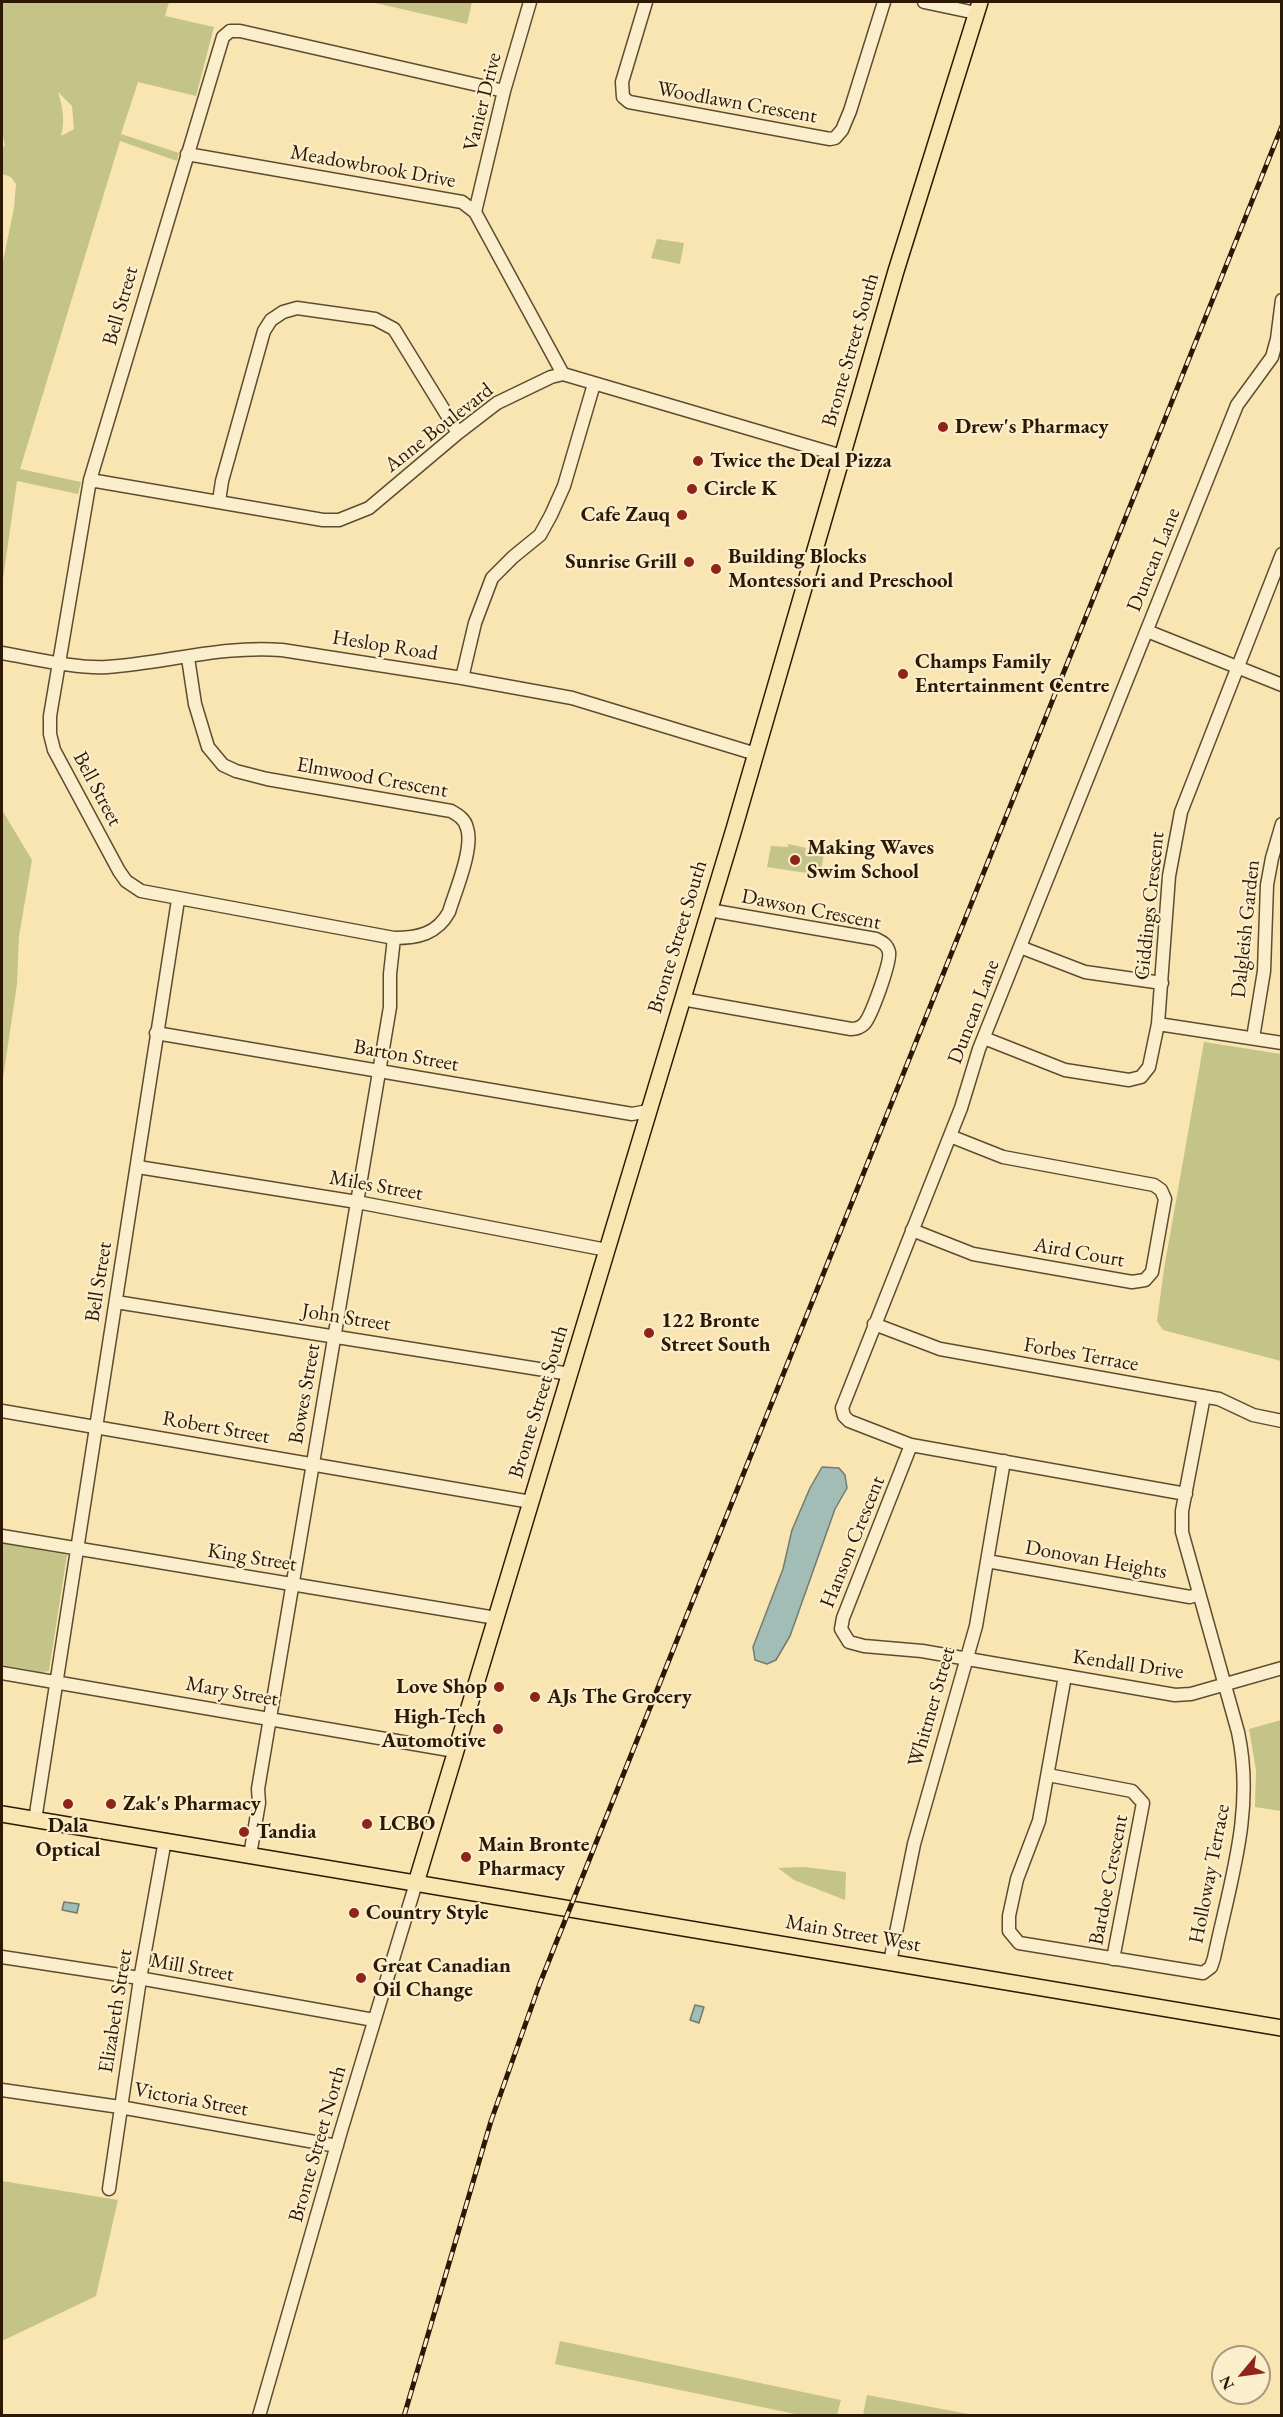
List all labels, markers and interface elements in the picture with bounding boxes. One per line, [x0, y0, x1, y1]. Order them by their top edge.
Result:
street label: Vanier Drive [459, 50, 507, 154]
street label: Woodlawn Crescent [655, 77, 819, 129]
street label: Meadowbrook Drive [288, 140, 458, 194]
street label: Bell Street [98, 264, 144, 348]
street label: Bronte Street South [817, 270, 885, 430]
street label: Anne Boulevard [380, 378, 498, 478]
place label: Drew's Pharmacy [955, 414, 1109, 440]
marker: Drew's Pharmacy [936, 420, 950, 434]
place label: Twice the Deal Pizza [710, 448, 892, 474]
marker: Twice the Deal Pizza [691, 454, 705, 468]
place label: Circle K [704, 476, 777, 502]
marker: Circle K [685, 482, 699, 496]
place label: Cafe Zauq [581, 502, 670, 528]
street label: Duncan Lane [1122, 504, 1186, 616]
marker: Cafe Zauq [675, 508, 689, 522]
place label: Building Blocks Montessori and Preschool [728, 544, 953, 594]
place label: Sunrise Grill [565, 549, 677, 575]
marker: Sunrise Grill [682, 555, 696, 569]
marker: Building Blocks Montessori and Preschool [709, 562, 723, 576]
street label: Heslop Road [330, 625, 440, 667]
place label: Champs Family Entertainment Centre [915, 649, 1109, 699]
marker: Champs Family Entertainment Centre [896, 667, 910, 681]
street label: Bell Street [67, 747, 127, 831]
street label: Elmwood Crescent [294, 752, 450, 804]
street label: Giddings Crescent [1130, 831, 1170, 981]
place label: Making Waves Swim School [807, 835, 934, 885]
marker: Making Waves Swim School [788, 853, 802, 867]
street label: Bronte Street South [643, 857, 713, 1017]
street label: Dalgleish Garden [1226, 858, 1266, 1000]
street label: Dawson Crescent [739, 884, 883, 936]
street label: Duncan Lane [943, 956, 1005, 1068]
street label: Barton Street [352, 1034, 460, 1078]
street label: Miles Street [327, 1165, 425, 1207]
street label: Aird Court [1032, 1233, 1126, 1273]
street label: Bell Street [80, 1240, 118, 1324]
street label: John Street [300, 1299, 392, 1337]
place label: 122 Bronte Street South [661, 1308, 770, 1358]
street label: Bronte Street South [504, 1322, 574, 1482]
marker: 122 Bronte Street South [642, 1326, 656, 1340]
street label: Forbes Terrace [1022, 1332, 1140, 1378]
street label: Bowes Street [284, 1342, 326, 1446]
street label: Robert Street [160, 1406, 272, 1450]
street label: Hanson Crescent [815, 1472, 891, 1612]
street label: Donovan Heights [1023, 1535, 1169, 1585]
street label: King Street [206, 1539, 298, 1577]
street label: Whitmer Street [903, 1644, 961, 1770]
street label: Kendall Drive [1071, 1645, 1185, 1685]
street label: Mary Street [184, 1671, 280, 1713]
place label: Love Shop [396, 1674, 487, 1700]
marker: Love Shop [492, 1680, 506, 1694]
place label: AJs The Grocery [547, 1684, 692, 1710]
marker: AJs The Grocery [528, 1690, 542, 1704]
place label: High-Tech Automotive [381, 1704, 486, 1754]
marker: High-Tech Automotive [491, 1722, 505, 1736]
place label: Zak's Pharmacy [123, 1791, 261, 1817]
marker: Dala Optical [61, 1797, 75, 1811]
marker: Zak's Pharmacy [104, 1797, 118, 1811]
street label: Holloway Terrace [1184, 1802, 1236, 1946]
place label: LCBO [379, 1811, 435, 1837]
place label: Dala Optical [36, 1813, 100, 1863]
street label: Bardoe Crescent [1084, 1813, 1134, 1947]
marker: LCBO [360, 1817, 374, 1831]
place label: Tandia [256, 1819, 316, 1845]
marker: Tandia [237, 1825, 251, 1839]
place label: Main Bronte Pharmacy [478, 1832, 589, 1882]
marker: Main Bronte Pharmacy [459, 1850, 473, 1864]
place label: Country Style [366, 1900, 489, 1926]
marker: Country Style [347, 1906, 361, 1920]
street label: Main Street West [784, 1910, 922, 1958]
street label: Elizabeth Street [94, 1947, 138, 2075]
street label: Mill Street [148, 1948, 236, 1988]
place label: Great Canadian Oil Change [373, 1953, 511, 2003]
marker: Great Canadian Oil Change [354, 1971, 368, 1985]
street label: Bronte Street North [284, 2063, 352, 2225]
street label: Victoria Street [132, 2078, 250, 2122]
north arrow [1211, 2345, 1271, 2405]
text: N [1214, 2372, 1239, 2394]

